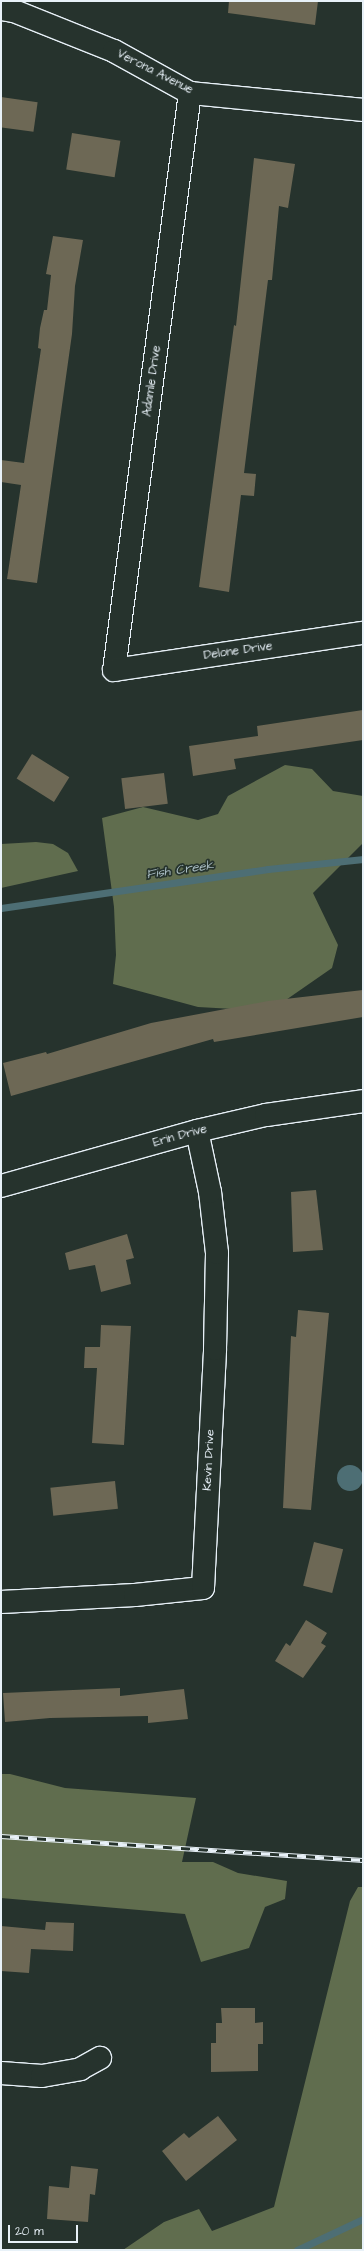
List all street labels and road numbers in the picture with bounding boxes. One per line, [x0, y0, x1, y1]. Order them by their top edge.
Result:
street label: Verona Avenue [115, 47, 195, 97]
street label: Adamle Drive [140, 345, 164, 417]
street label: Delone Drive [203, 639, 273, 663]
street label: Erin Drive [151, 1122, 209, 1150]
street label: Kevin Drive [200, 1429, 218, 1491]

